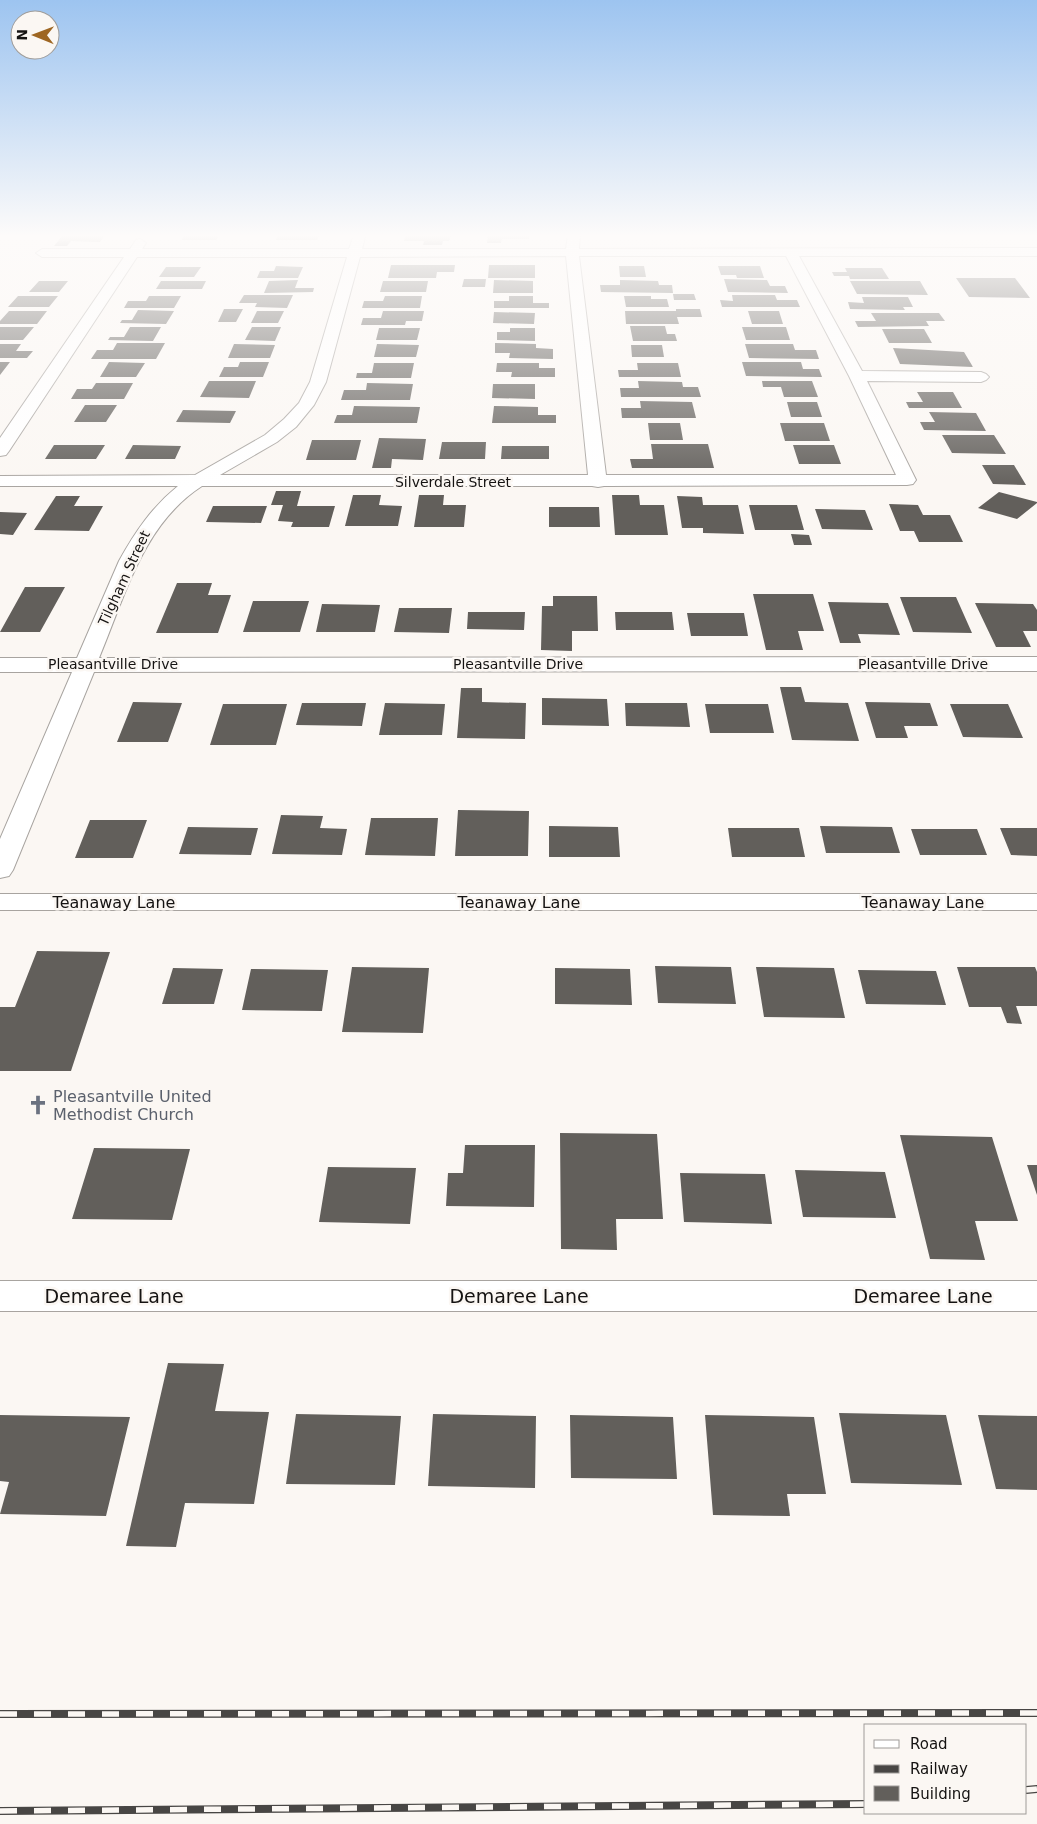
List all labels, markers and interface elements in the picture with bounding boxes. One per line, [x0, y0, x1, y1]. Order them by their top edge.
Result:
north arrow [10, 10, 60, 60]
text: N [14, 29, 30, 41]
street label: Silverdale Street [395, 474, 512, 490]
street label: Tilgham Street [95, 528, 153, 629]
street label: Pleasantville Drive [48, 656, 178, 672]
street label: Pleasantville Drive [453, 656, 583, 672]
street label: Pleasantville Drive [858, 656, 988, 672]
street label: Teanaway Lane [52, 893, 175, 912]
street label: Teanaway Lane [457, 893, 580, 912]
street label: Teanaway Lane [861, 893, 984, 912]
place label: Pleasantville United Methodist Church [53, 1087, 212, 1124]
church icon: Pleasantville United Methodist Church [27, 1094, 49, 1116]
street label: Demaree Lane [44, 1285, 184, 1307]
street label: Demaree Lane [449, 1285, 589, 1307]
street label: Demaree Lane [853, 1285, 993, 1307]
legend [864, 1724, 1027, 1814]
text: Road [910, 1735, 948, 1753]
text: Railway [910, 1760, 968, 1778]
text: Building [910, 1785, 971, 1803]

